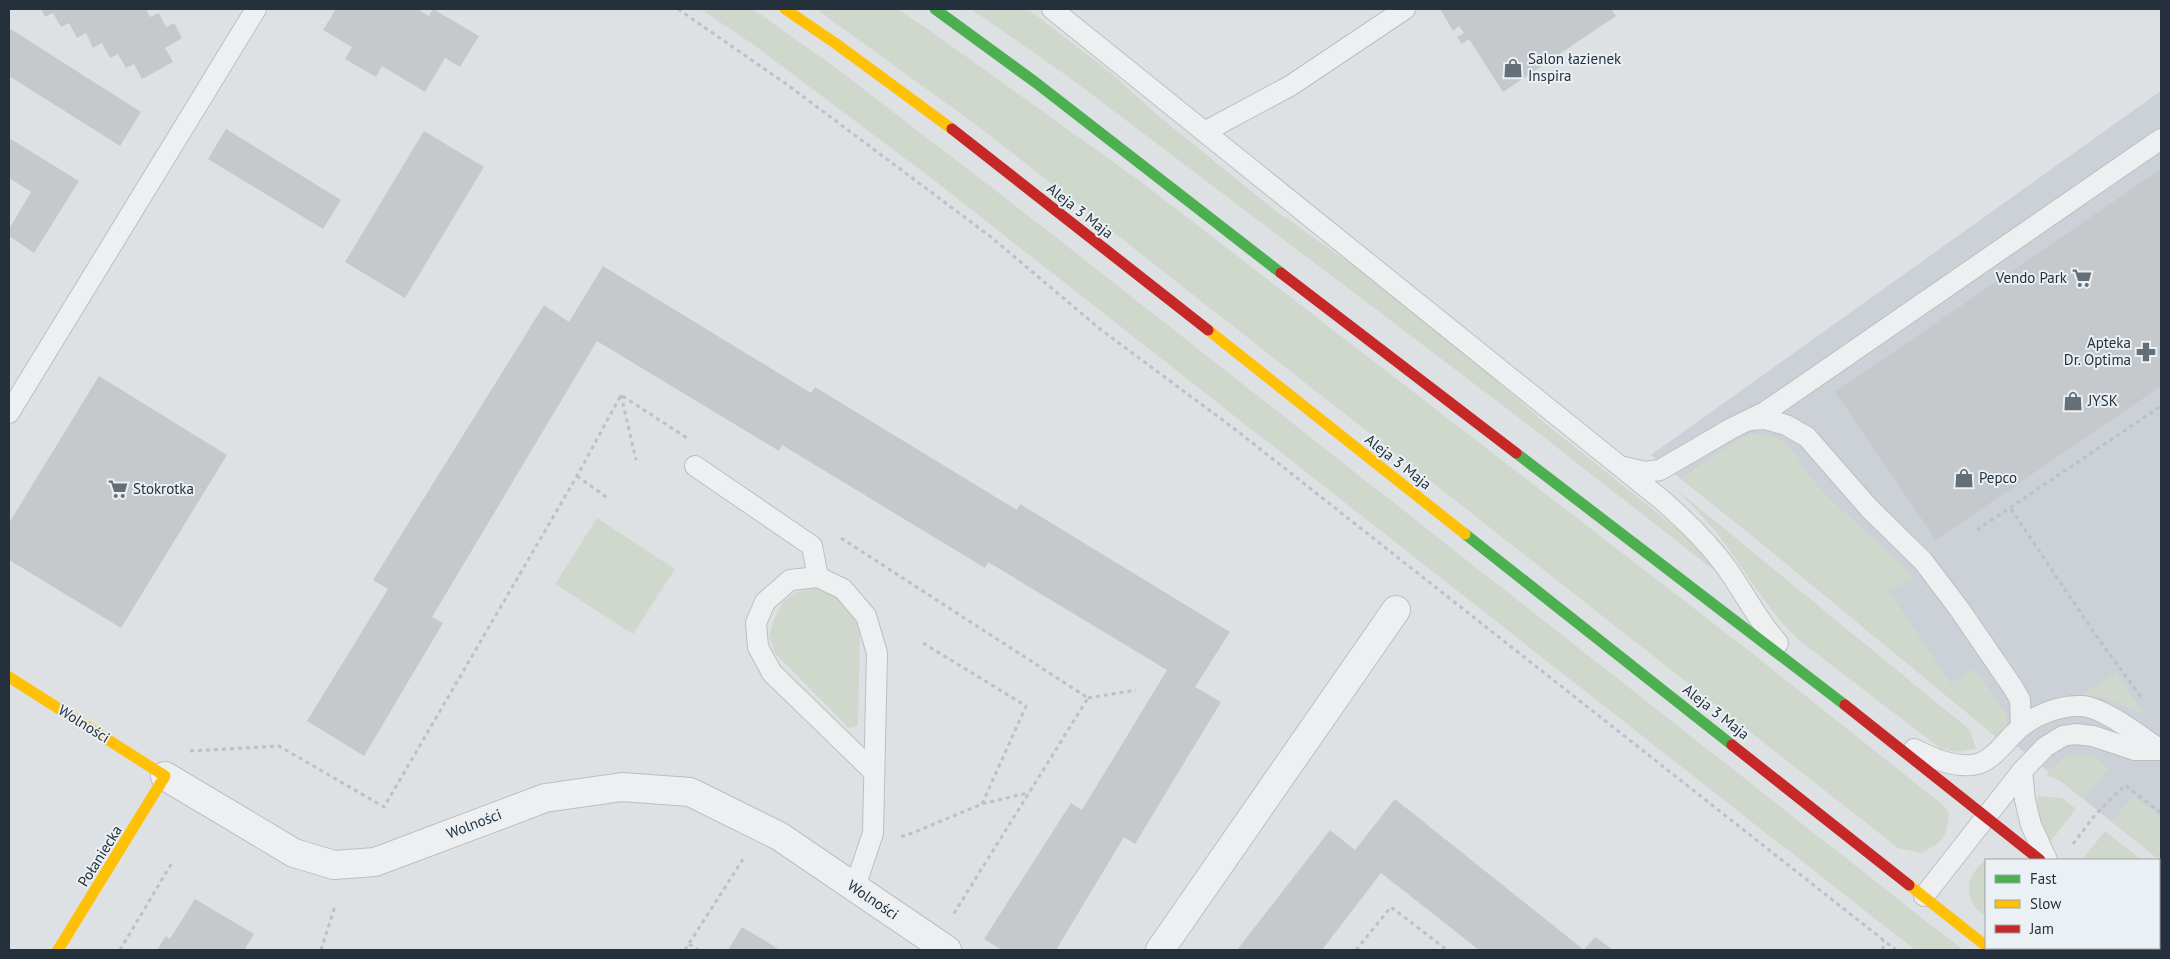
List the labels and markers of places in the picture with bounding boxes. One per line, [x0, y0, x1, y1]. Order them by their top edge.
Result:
place label: Salon łazienek Inspira [1528, 49, 1622, 85]
shop icon: Salon łazienek Inspira [1502, 57, 1524, 79]
supermarket icon: Vendo Park [2071, 267, 2093, 289]
place label: Vendo Park [1995, 268, 2068, 287]
place label: Apteka Dr. Optima [2064, 333, 2131, 369]
pharmacy icon: Apteka Dr. Optima [2135, 341, 2157, 363]
shop icon: JYSK [2062, 390, 2084, 412]
place label: JYSK [2087, 391, 2118, 410]
shop icon: Pepco [1953, 467, 1975, 489]
place label: Pepco [1979, 468, 2017, 487]
supermarket icon: Stokrotka [107, 478, 129, 500]
place label: Stokrotka [133, 479, 194, 498]

